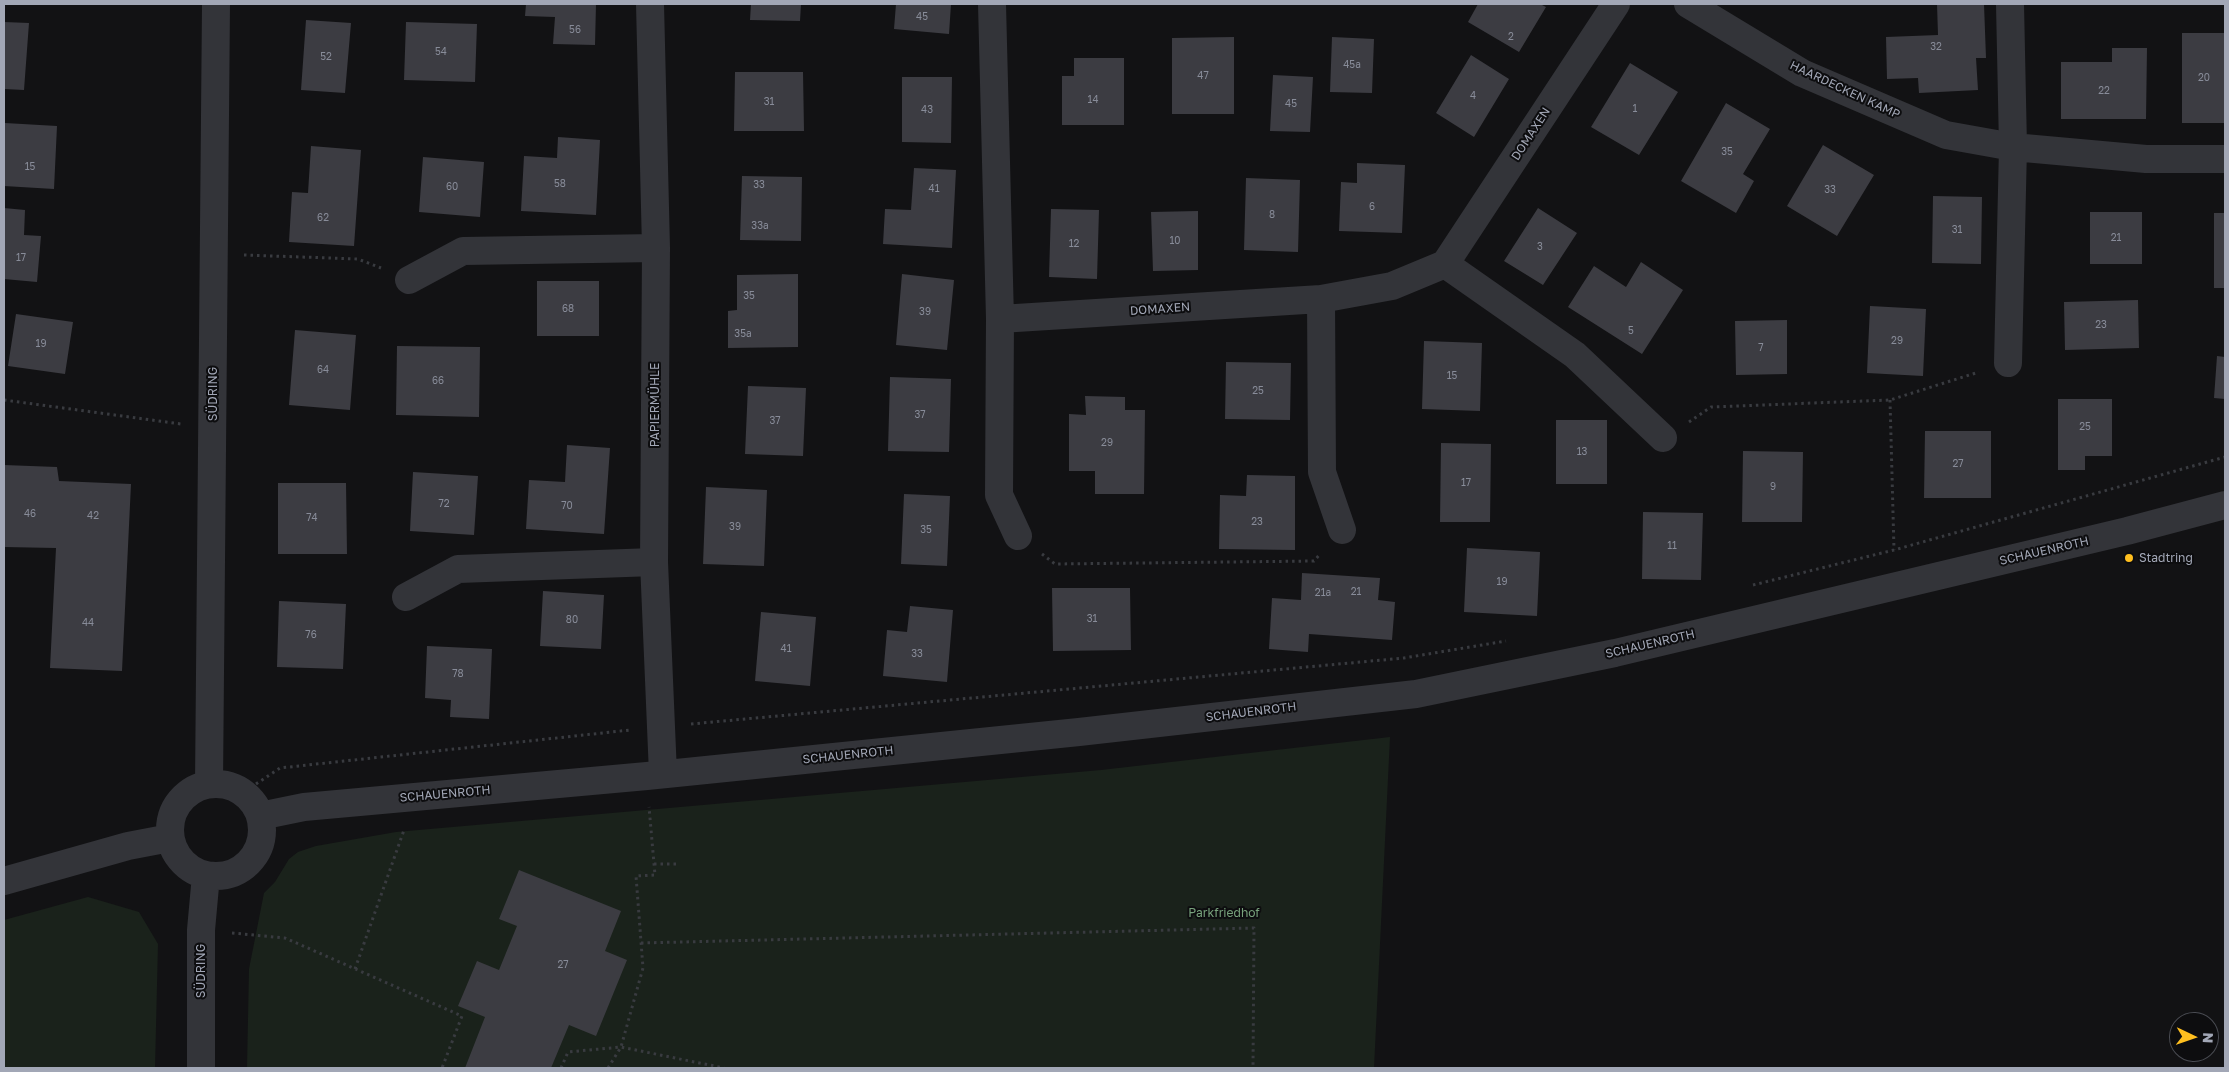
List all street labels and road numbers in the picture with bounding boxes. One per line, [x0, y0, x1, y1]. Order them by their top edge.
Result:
street label: HAARDECKEN KAMP [1788, 58, 1902, 122]
street label: DOMAXEN [1509, 105, 1553, 163]
street label: DOMAXEN [1129, 300, 1191, 318]
street label: PAPIERMÜHLE [648, 363, 662, 447]
street label: SÜDRING [206, 367, 220, 421]
street label: SCHAUENROTH [1998, 534, 2090, 568]
street label: SCHAUENROTH [1604, 627, 1696, 661]
street label: SCHAUENROTH [1205, 699, 1297, 725]
street label: SCHAUENROTH [802, 743, 894, 767]
street label: SCHAUENROTH [399, 783, 491, 805]
street label: SÜDRING [194, 944, 208, 998]

